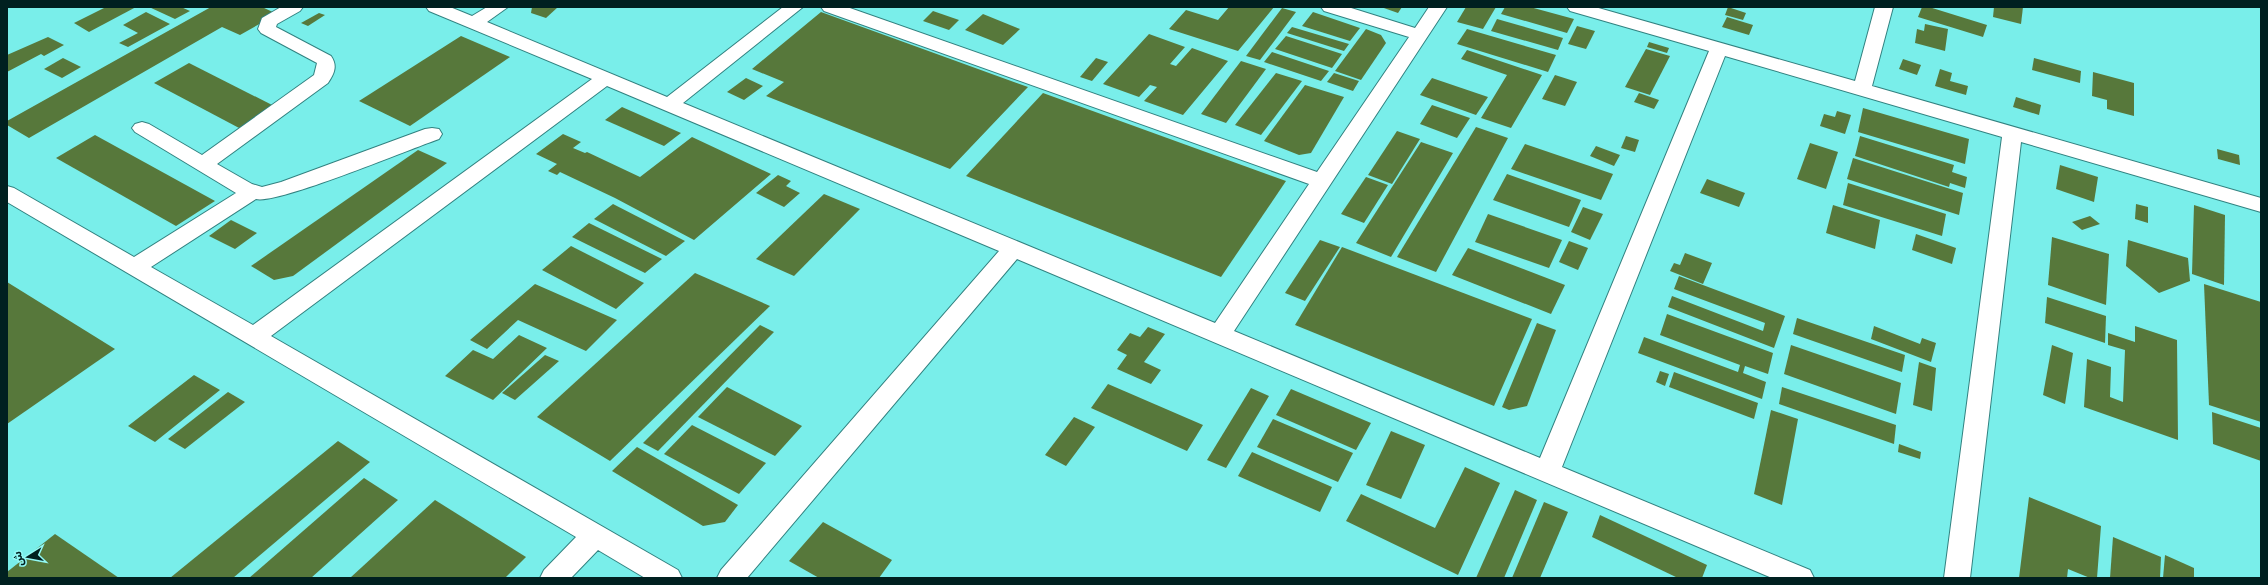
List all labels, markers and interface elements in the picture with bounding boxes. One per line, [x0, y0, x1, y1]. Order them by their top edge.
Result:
north arrow [8, 537, 48, 577]
text: ش [10, 550, 26, 568]

